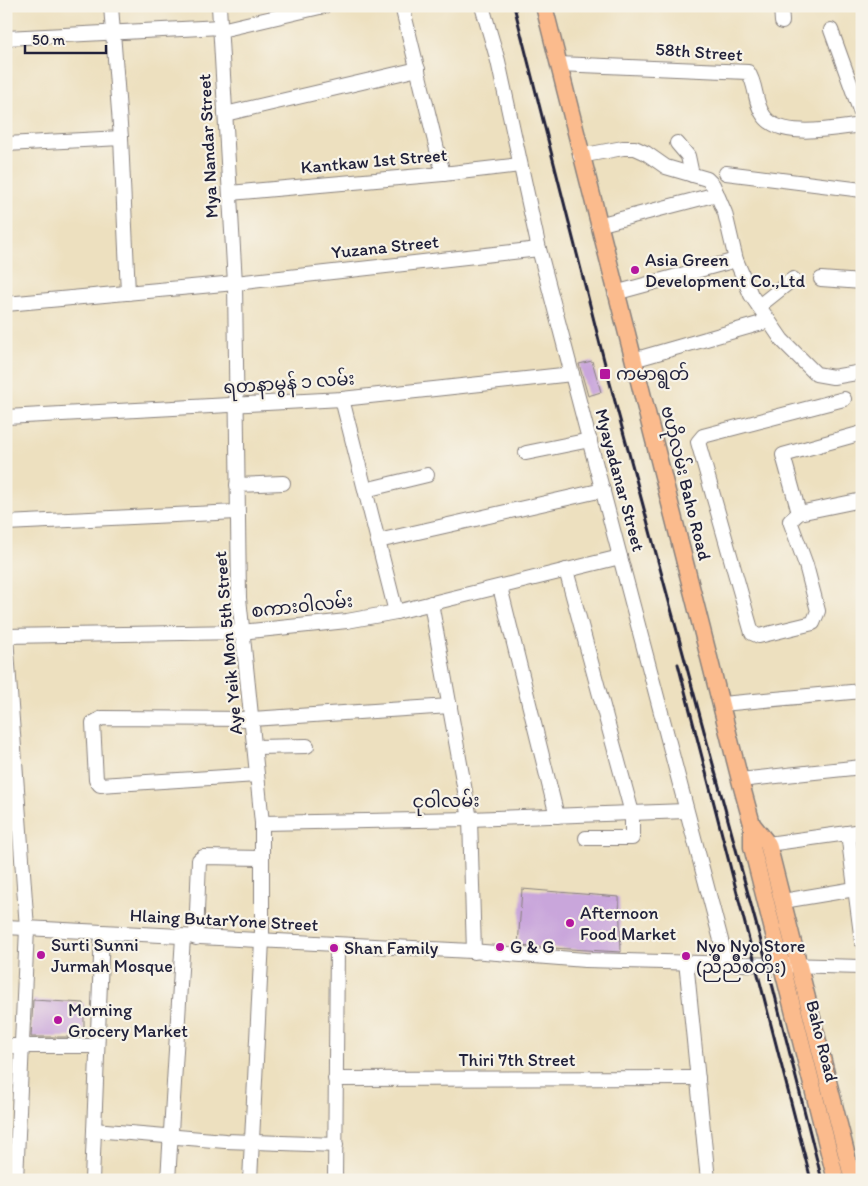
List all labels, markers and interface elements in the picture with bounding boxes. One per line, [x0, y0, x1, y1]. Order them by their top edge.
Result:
scale bar [25, 22, 106, 54]
text: 50 m [32, 31, 65, 49]
street label: 58th Street [655, 38, 744, 66]
street label: Mya Nandar Street [193, 73, 223, 219]
street label: Kantkaw 1st Street [300, 144, 448, 178]
street label: Yuzana Street [330, 230, 440, 264]
place label: Asia Green Development Co.,Ltd [645, 249, 806, 292]
marker: Asia Green Development Co.,Ltd [629, 264, 641, 276]
place label: ကမာရွတ် [616, 361, 689, 389]
street label: ရတနာမွန် ၁ လမ်း [223, 365, 356, 403]
marker: ကမာရွတ် [598, 367, 612, 381]
street label: ဗဟိုလမ်း Baho Road [652, 403, 719, 564]
street label: Myayadanar Street [590, 406, 650, 554]
street label: Aye Yeik Mon 5th Street [209, 550, 247, 736]
street label: စကား၀ါလမ်း [250, 588, 354, 622]
street label: ငုဝါလမ်း [412, 787, 480, 817]
place label: Afternoon Food Market [580, 902, 677, 945]
street label: Hlaing ButarYone Street [129, 904, 319, 936]
marker: Afternoon Food Market [564, 917, 576, 929]
place label: Surti Sunni Jurmah Mosque [51, 934, 173, 977]
place label: Nyo Nyo Store (ညိဳညိဳစတိုး) [696, 935, 805, 982]
place label: G & G [510, 936, 555, 958]
place label: Shan Family [344, 937, 439, 959]
marker: G & G [494, 941, 506, 953]
marker: Shan Family [328, 942, 340, 954]
marker: Surti Sunni Jurmah Mosque [35, 949, 47, 961]
marker: Nyo Nyo Store (ညိဳညိဳစတိုး) [680, 950, 692, 962]
street label: Baho Road [801, 998, 843, 1084]
place label: Morning Grocery Market [68, 999, 188, 1042]
marker: Morning Grocery Market [52, 1014, 64, 1026]
street label: Thiri 7th Street [458, 1049, 576, 1071]

